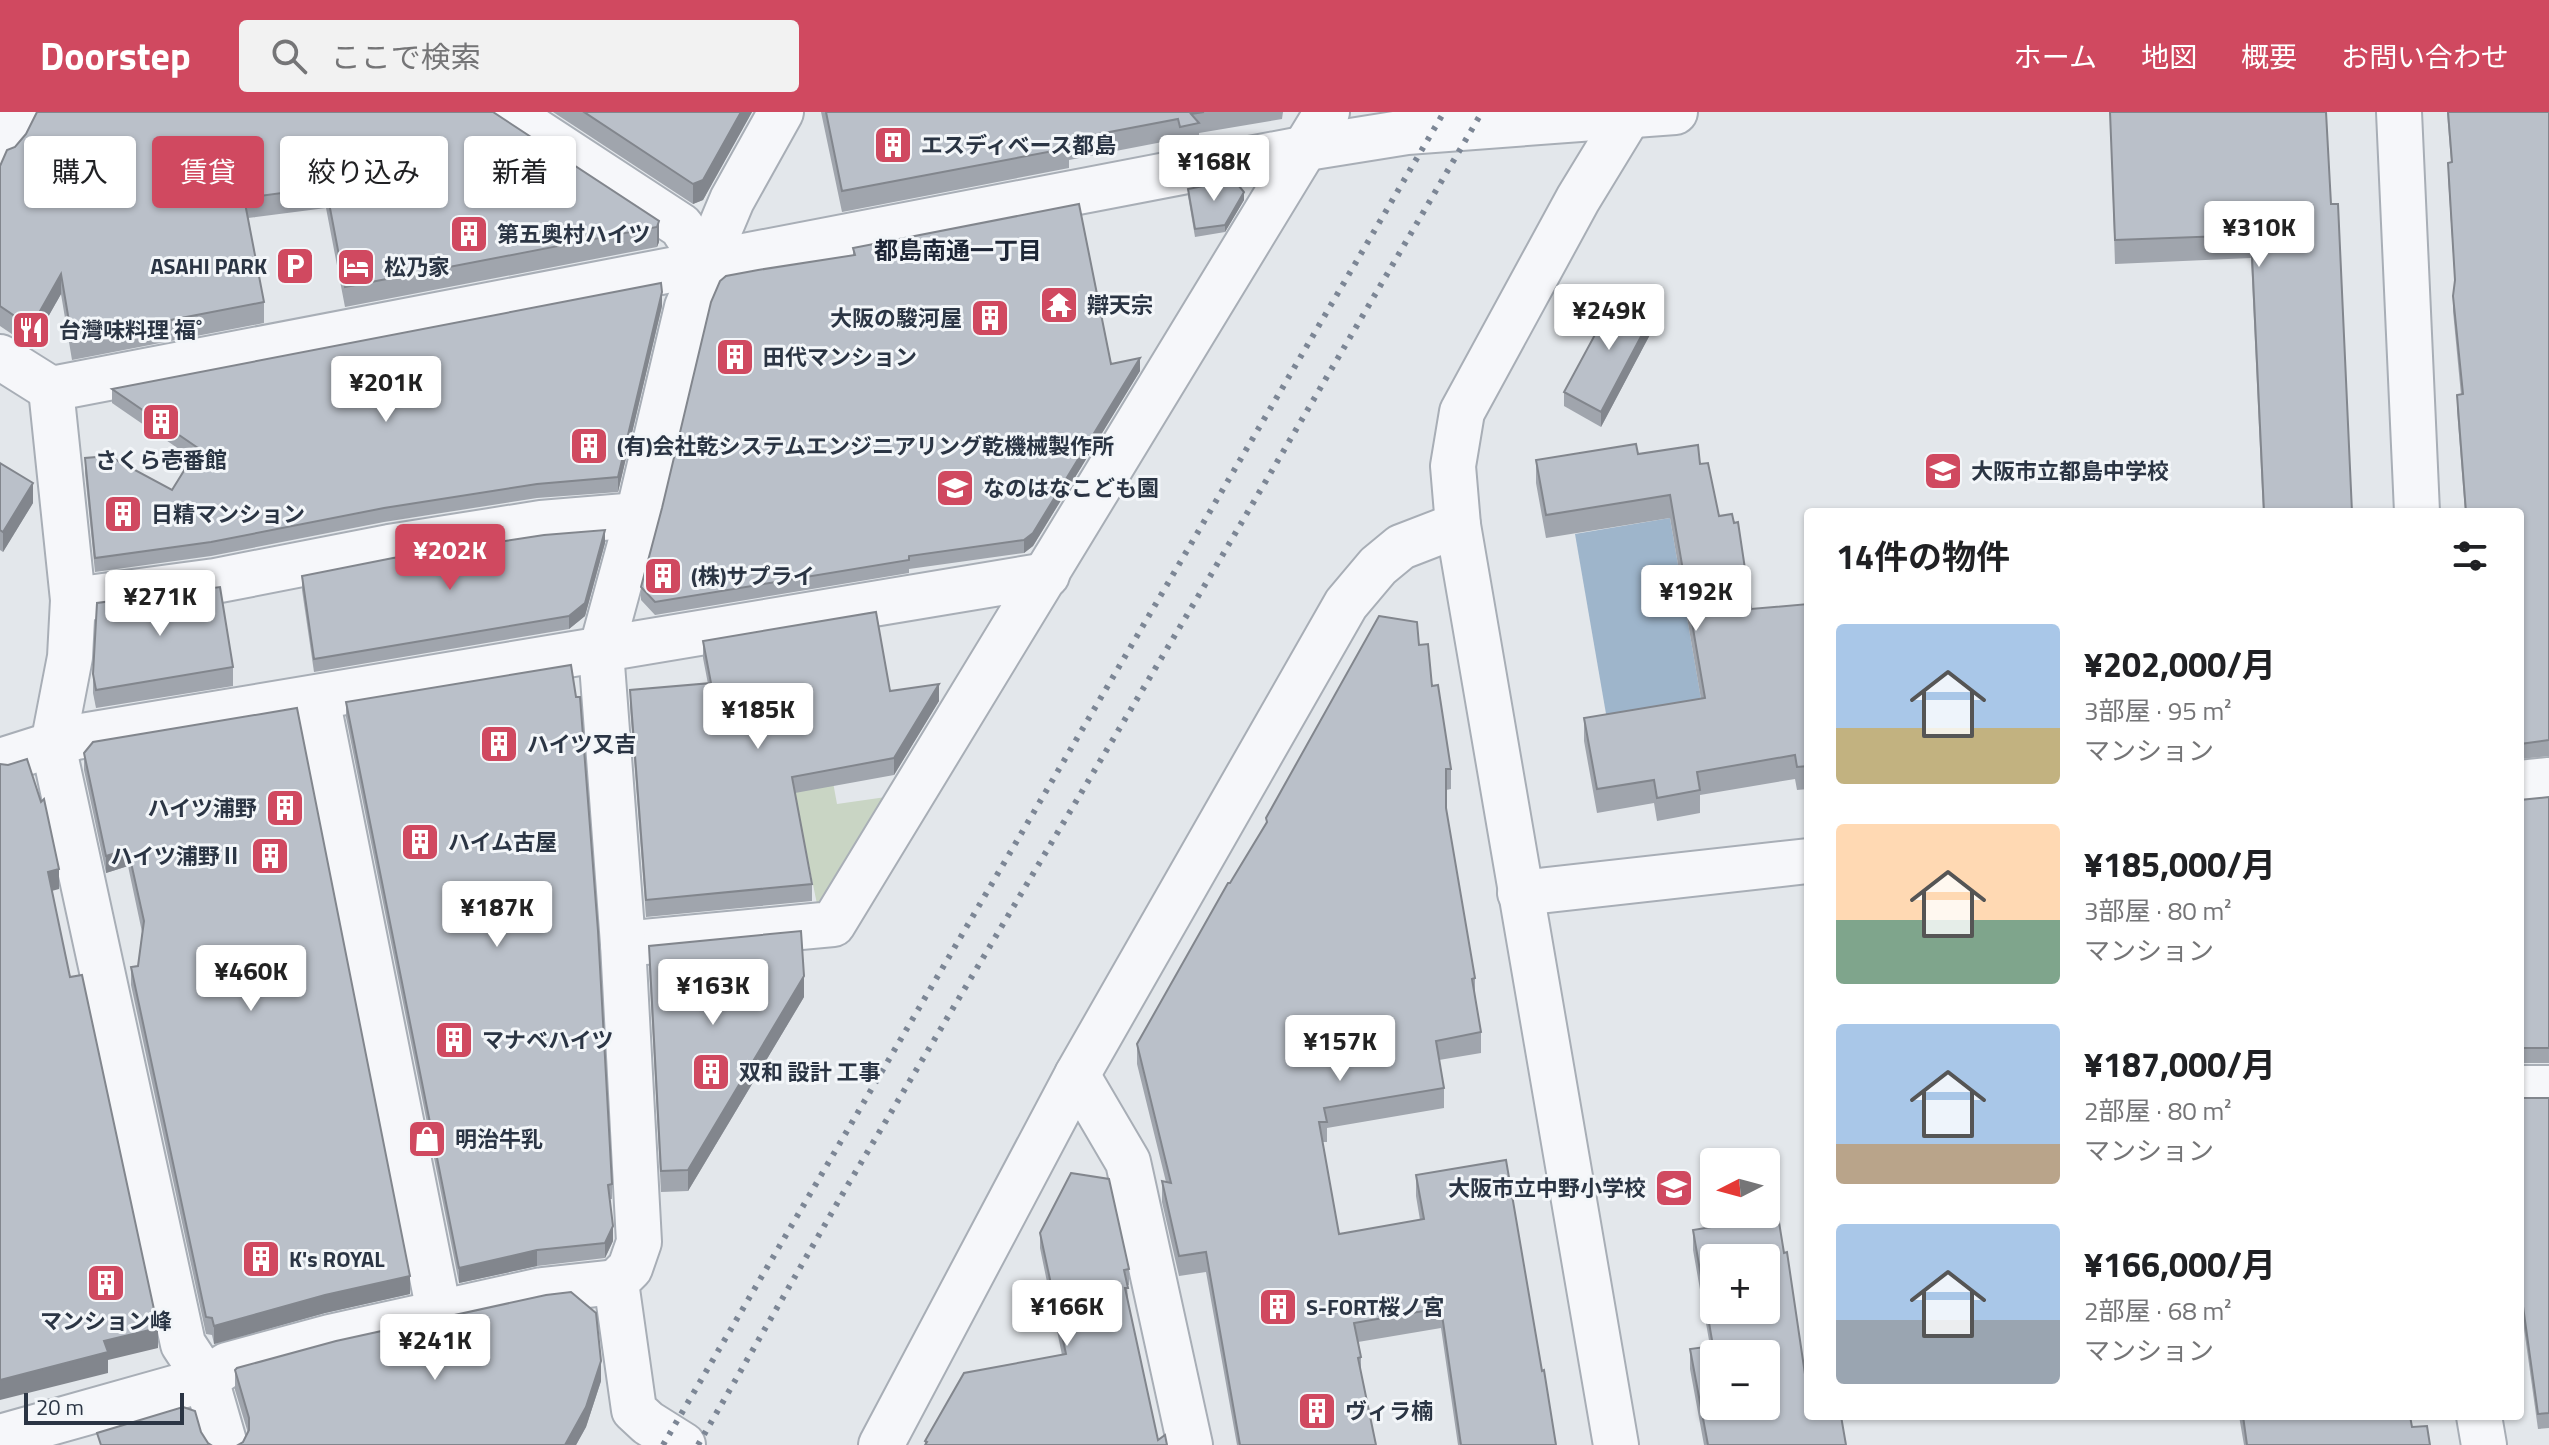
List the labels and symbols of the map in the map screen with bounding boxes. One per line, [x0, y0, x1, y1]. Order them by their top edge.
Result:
building icon: エスディベース都島 [872, 124, 914, 166]
place label: エスディベース都島 [921, 128, 1116, 162]
pin: ¥168K [1158, 135, 1270, 203]
pin: ¥310K [2203, 201, 2315, 269]
building icon: 第五奥村ハイツ [448, 213, 490, 255]
place label: 第五奥村ハイツ [497, 217, 651, 251]
district label: 都島南通一丁目 [874, 232, 1042, 268]
parking icon: ASAHI PARK [274, 245, 316, 287]
hotel icon: 松乃家 [335, 246, 377, 288]
place label: ASAHI PARK [150, 249, 267, 283]
place label: 松乃家 [384, 250, 450, 284]
temple icon: 辯天宗 [1038, 284, 1080, 326]
pin: ¥249K [1553, 284, 1665, 352]
place label: 辯天宗 [1087, 288, 1153, 322]
building icon: 大阪の駿河屋 [969, 297, 1011, 339]
place label: 大阪の駿河屋 [830, 301, 962, 335]
restaurant icon: 台灣味料理 福゜ [10, 309, 52, 351]
place label: 台灣味料理 福゜ [59, 313, 218, 347]
building icon: 田代マンション [714, 336, 756, 378]
place label: 田代マンション [763, 340, 917, 374]
pin: ¥201K [330, 356, 442, 424]
building icon: さくら壱番館 [140, 401, 182, 443]
building icon: (有)会社乾システムエンジニアリング乾機械製作所 [568, 425, 610, 467]
place label: (有)会社乾システムエンジニアリング乾機械製作所 [617, 429, 1114, 463]
place label: さくら壱番館 [95, 443, 227, 477]
school or university icon: 大阪市立都島中学校 [1922, 450, 1964, 492]
place label: 大阪市立都島中学校 [1971, 454, 2169, 488]
school or university icon: なのはなこども園 [934, 467, 976, 509]
place label: なのはなこども園 [983, 471, 1159, 505]
building icon: 日精マンション [102, 493, 144, 535]
place label: 日精マンション [151, 497, 305, 531]
pin: ¥202K [394, 524, 506, 592]
building icon: (株)サプライ [642, 555, 684, 597]
place label: (株)サプライ [691, 559, 815, 593]
pin: ¥192K [1640, 565, 1752, 633]
pin: ¥271K [104, 570, 216, 638]
pin: ¥185K [702, 683, 814, 751]
building icon: ハイツ又吉 [478, 723, 520, 765]
place label: ハイツ又吉 [527, 727, 637, 761]
building icon: ハイツ浦野 [264, 787, 306, 829]
place label: ハイツ浦野 [147, 791, 257, 825]
building icon: ハイム古屋 [399, 821, 441, 863]
place label: ハイム古屋 [448, 825, 557, 859]
building icon: ハイツ浦野Ⅱ [249, 835, 291, 877]
place label: ハイツ浦野Ⅱ [110, 839, 242, 873]
pin: ¥187K [441, 881, 553, 949]
pin: ¥460K [195, 945, 307, 1013]
pin: ¥163K [657, 959, 769, 1027]
pin: ¥157K [1284, 1015, 1396, 1083]
building icon: マナベハイツ [433, 1019, 475, 1061]
place label: マナベハイツ [482, 1023, 614, 1057]
building icon: 双和 設計 工事 [690, 1051, 732, 1093]
place label: 双和 設計 工事 [739, 1055, 881, 1089]
shop icon: 明治牛乳 [406, 1118, 448, 1160]
place label: 明治牛乳 [455, 1122, 543, 1156]
north arrow [1700, 1148, 1780, 1228]
school or university icon: 大阪市立中野小学校 [1653, 1167, 1695, 1209]
place label: 大阪市立中野小学校 [1448, 1171, 1646, 1205]
building icon: K's ROYAL [240, 1238, 282, 1280]
place label: K's ROYAL [289, 1242, 385, 1276]
building icon: マンション峰 [85, 1262, 127, 1304]
pin: ¥166K [1011, 1280, 1123, 1348]
building icon: S-FORT桜ノ宮 [1257, 1286, 1299, 1328]
place label: S-FORT桜ノ宮 [1306, 1290, 1444, 1324]
place label: マンション峰 [40, 1304, 172, 1338]
pin: ¥241K [379, 1314, 491, 1382]
scale bar [24, 1389, 184, 1425]
building icon: ヴィラ楠 [1296, 1390, 1338, 1432]
place label: ヴィラ楠 [1345, 1394, 1433, 1428]

